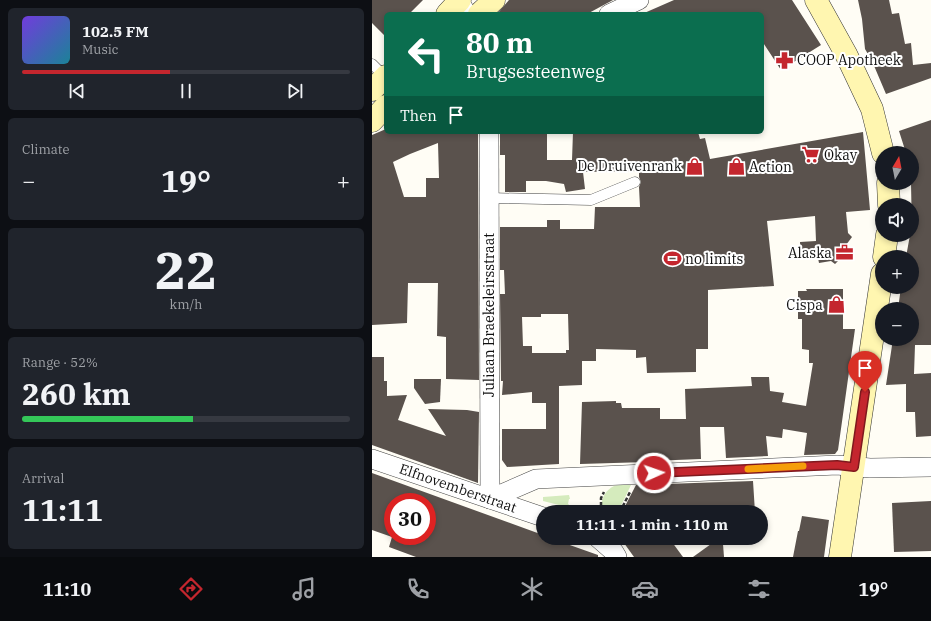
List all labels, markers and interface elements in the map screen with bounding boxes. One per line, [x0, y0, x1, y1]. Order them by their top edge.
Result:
text: 102.5 FM [82, 22, 149, 41]
text: 80 m [466, 24, 533, 61]
icon: left [400, 28, 452, 80]
text: Music [82, 41, 119, 58]
pharmacy icon: COOP Apotheek [774, 50, 794, 70]
place label: COOP Apotheek [797, 51, 902, 69]
text: Brugsesteenweg [466, 60, 605, 83]
icon: previous [66, 80, 88, 102]
icon: pause [175, 80, 197, 102]
icon: next [284, 80, 306, 102]
icon: arrive [445, 104, 467, 126]
text: Then [400, 106, 437, 125]
text: Climate [22, 141, 69, 158]
supermarket icon: Okay [801, 145, 821, 165]
place label: Okay [824, 146, 858, 164]
north arrow [875, 146, 919, 190]
map controls [875, 146, 919, 346]
shop icon: De Druivenrank [685, 156, 705, 176]
place label: De Druivenrank [577, 157, 683, 175]
shop icon: Action [726, 157, 746, 177]
place label: Action [749, 158, 792, 176]
text: 19° [161, 161, 211, 200]
text: − [22, 166, 35, 195]
text: + [337, 166, 350, 195]
button: sound [875, 198, 919, 242]
street label: Juliaan Braekeleirsstraat [480, 233, 498, 397]
text: 22 [155, 236, 217, 303]
office icon: Alaska [835, 243, 855, 263]
place label: Alaska [788, 244, 832, 262]
sports icon: no limits [662, 249, 682, 269]
place label: no limits [685, 250, 743, 268]
button: + [875, 250, 919, 294]
shop icon: Cispa [826, 295, 846, 315]
text: km/h [170, 296, 202, 313]
place label: Cispa [786, 296, 823, 314]
button: − [875, 302, 919, 346]
pin [848, 351, 882, 392]
text: Range · 52% [22, 354, 98, 371]
icon: arrive [854, 357, 876, 379]
text: 260 km [22, 374, 131, 413]
position arrow [633, 452, 675, 494]
street label: Elfnovemberstraat [397, 459, 519, 517]
text: Arrival [22, 470, 64, 487]
text: 11:11 [22, 490, 103, 529]
speed limit sign: 30 [384, 493, 436, 545]
text: 11:11 · 1 min · 110 m [576, 515, 728, 534]
icon: directions [177, 575, 205, 603]
icon: music [290, 575, 318, 603]
icon: phone [404, 575, 432, 603]
icon: climate [518, 575, 546, 603]
icon: car [631, 575, 659, 603]
icon: filters [745, 575, 773, 603]
text: 11:10 [43, 578, 91, 601]
text: 19° [858, 578, 888, 601]

